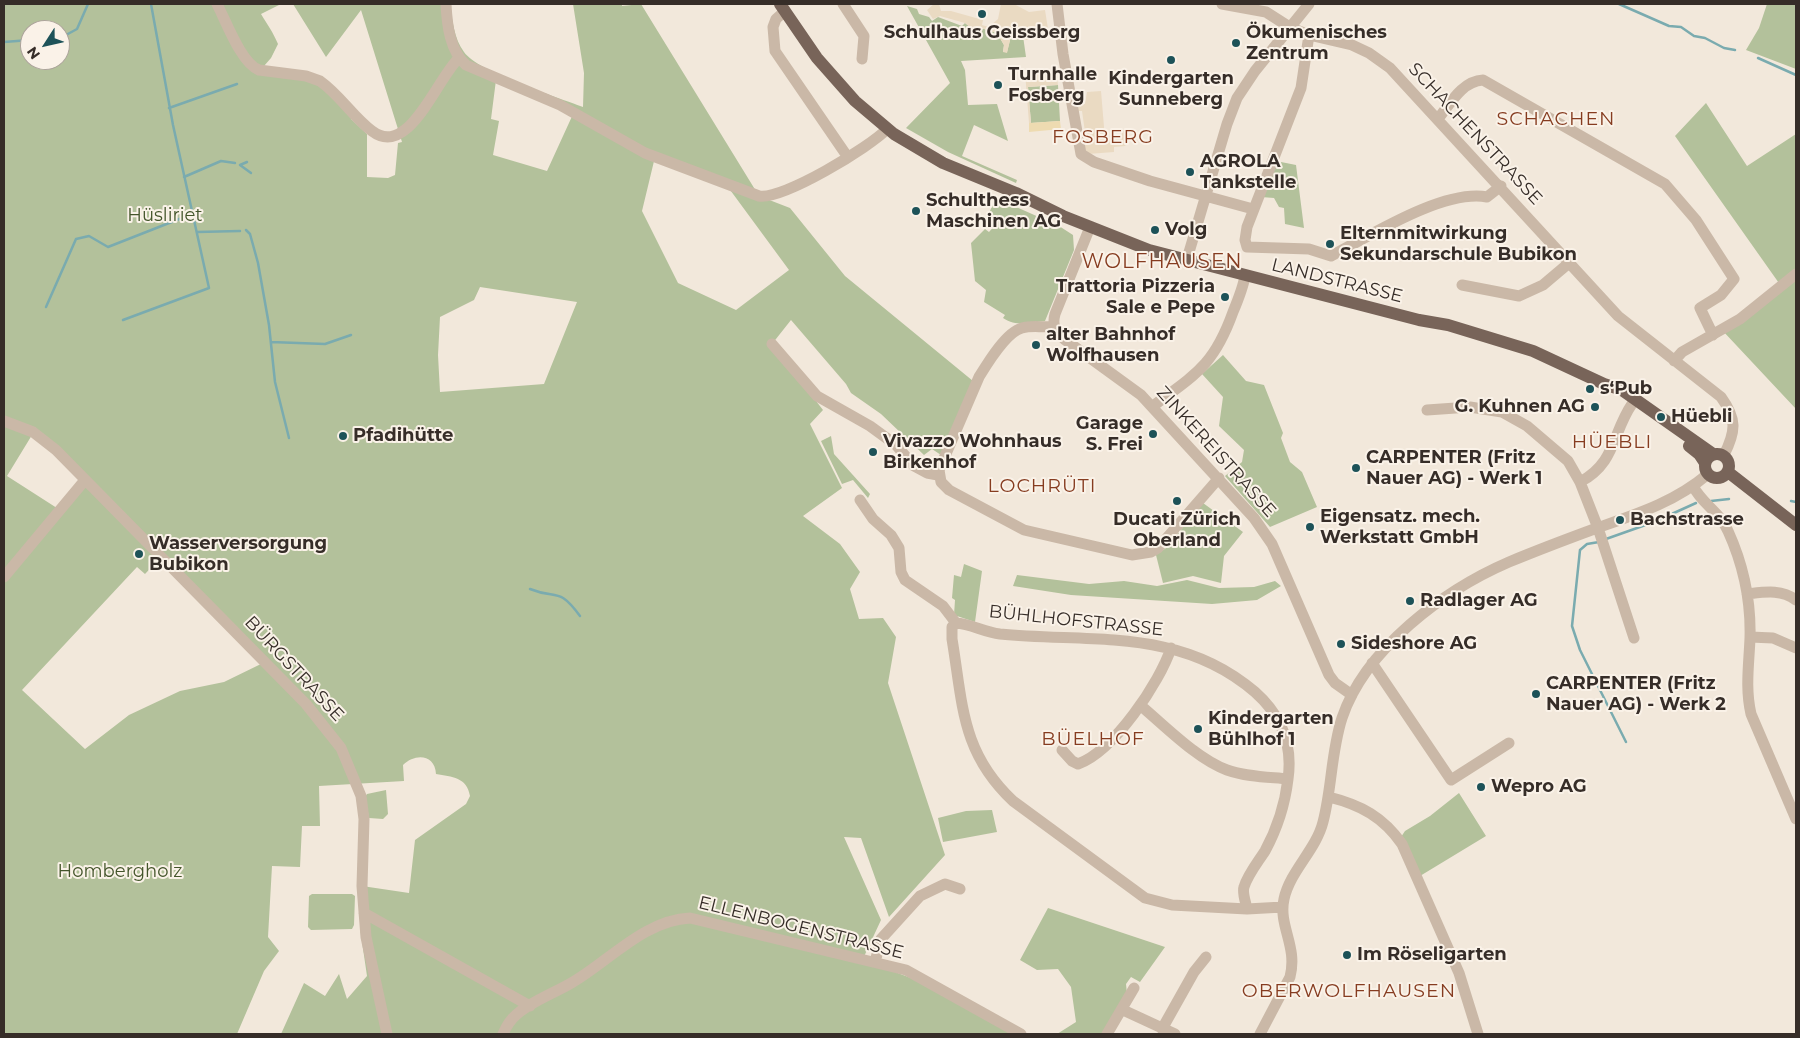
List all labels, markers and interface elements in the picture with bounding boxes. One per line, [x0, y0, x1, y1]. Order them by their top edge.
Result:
marker: Schulhaus Geissberg [976, 8, 988, 20]
north arrow [20, 20, 70, 70]
place label: Schulhaus Geissberg [884, 22, 1080, 44]
place label: Ökumenisches Zentrum [1246, 22, 1387, 64]
marker: Ökumenisches Zentrum [1230, 37, 1242, 49]
text: N [23, 43, 44, 63]
marker: Kindergarten Sunneberg [1165, 54, 1177, 66]
street label: SCHACHENSTRASSE [1403, 58, 1547, 210]
place label: Turnhalle Fosberg [1008, 64, 1097, 106]
place label: Kindergarten Sunneberg [1108, 68, 1234, 110]
marker: Turnhalle Fosberg [992, 79, 1004, 91]
district label: SCHACHEN [1495, 108, 1617, 130]
district label: FOSBERG [1051, 126, 1155, 148]
place label: AGROLA Tankstelle [1200, 151, 1296, 193]
marker: AGROLA Tankstelle [1184, 166, 1196, 178]
place label: Schulthess Maschinen AG [926, 190, 1061, 232]
park label: Hüsliriet [127, 205, 203, 227]
marker: Schulthess Maschinen AG [910, 205, 922, 217]
place label: Volg [1165, 219, 1207, 241]
place label: Elternmitwirkung Sekundarschule Bubikon [1340, 223, 1577, 266]
marker: Volg [1149, 224, 1161, 236]
marker: Elternmitwirkung Sekundarschule Bubikon [1324, 238, 1336, 250]
district label: WOLFHAUSEN [1080, 250, 1244, 274]
street label: LANDSTRASSE [1269, 254, 1405, 308]
place label: Trattoria Pizzeria Sale e Pepe [1056, 276, 1215, 318]
marker: Trattoria Pizzeria Sale e Pepe [1219, 291, 1231, 303]
place label: alter Bahnhof Wolfhausen [1046, 324, 1175, 366]
marker: alter Bahnhof Wolfhausen [1030, 339, 1042, 351]
place label: s‘Pub [1600, 378, 1652, 400]
street label: ZINKEREISTRASSE [1152, 382, 1280, 522]
marker: s‘Pub [1584, 383, 1596, 395]
place label: G. Kuhnen AG [1454, 396, 1585, 418]
marker: G. Kuhnen AG [1589, 401, 1601, 413]
place label: Hüebli [1671, 406, 1733, 428]
marker: Hüebli [1655, 411, 1667, 423]
place label: Garage S. Frei [1076, 413, 1143, 456]
place label: Pfadihütte [353, 425, 453, 447]
marker: Garage S. Frei [1147, 428, 1159, 440]
marker: Pfadihütte [337, 430, 349, 442]
place label: Vivazzo Wohnhaus Birkenhof [883, 431, 1062, 474]
district label: HÜEBLI [1571, 431, 1653, 453]
marker: Vivazzo Wohnhaus Birkenhof [867, 446, 879, 458]
place label: CARPENTER (Fritz Nauer AG) - Werk 1 [1366, 447, 1542, 489]
marker: CARPENTER (Fritz Nauer AG) - Werk 1 [1350, 462, 1362, 474]
district label: LOCHRÜTI [987, 475, 1097, 497]
marker: Ducati Zürich Oberland [1171, 495, 1183, 507]
place label: Eigensatz. mech. Werkstatt GmbH [1320, 506, 1480, 548]
place label: Ducati Zürich Oberland [1113, 509, 1241, 552]
place label: Bachstrasse [1630, 509, 1744, 531]
marker: Bachstrasse [1614, 514, 1626, 526]
marker: Eigensatz. mech. Werkstatt GmbH [1304, 521, 1316, 533]
place label: Wasserversorgung Bubikon [149, 533, 327, 576]
marker: Wasserversorgung Bubikon [133, 548, 145, 560]
place label: Radlager AG [1420, 590, 1538, 612]
marker: Radlager AG [1404, 595, 1416, 607]
street label: BÜHLHOFSTRASSE [988, 601, 1164, 641]
street label: BÜRGSTRASSE [240, 612, 348, 726]
place label: Sideshore AG [1351, 633, 1477, 655]
marker: Sideshore AG [1335, 638, 1347, 650]
place label: CARPENTER (Fritz Nauer AG) - Werk 2 [1546, 673, 1726, 716]
marker: CARPENTER (Fritz Nauer AG) - Werk 2 [1530, 688, 1542, 700]
place label: Kindergarten Bühlhof 1 [1208, 708, 1334, 751]
marker: Kindergarten Bühlhof 1 [1192, 723, 1204, 735]
district label: BÜELHOF [1040, 728, 1146, 750]
place label: Wepro AG [1491, 776, 1587, 798]
marker: Wepro AG [1475, 781, 1487, 793]
park label: Hombergholz [58, 861, 182, 883]
street label: ELLENBOGENSTRASSE [696, 892, 906, 964]
place label: Im Röseligarten [1357, 944, 1507, 966]
marker: Im Röseligarten [1341, 949, 1353, 961]
district label: OBERWOLFHAUSEN [1240, 980, 1458, 1002]

